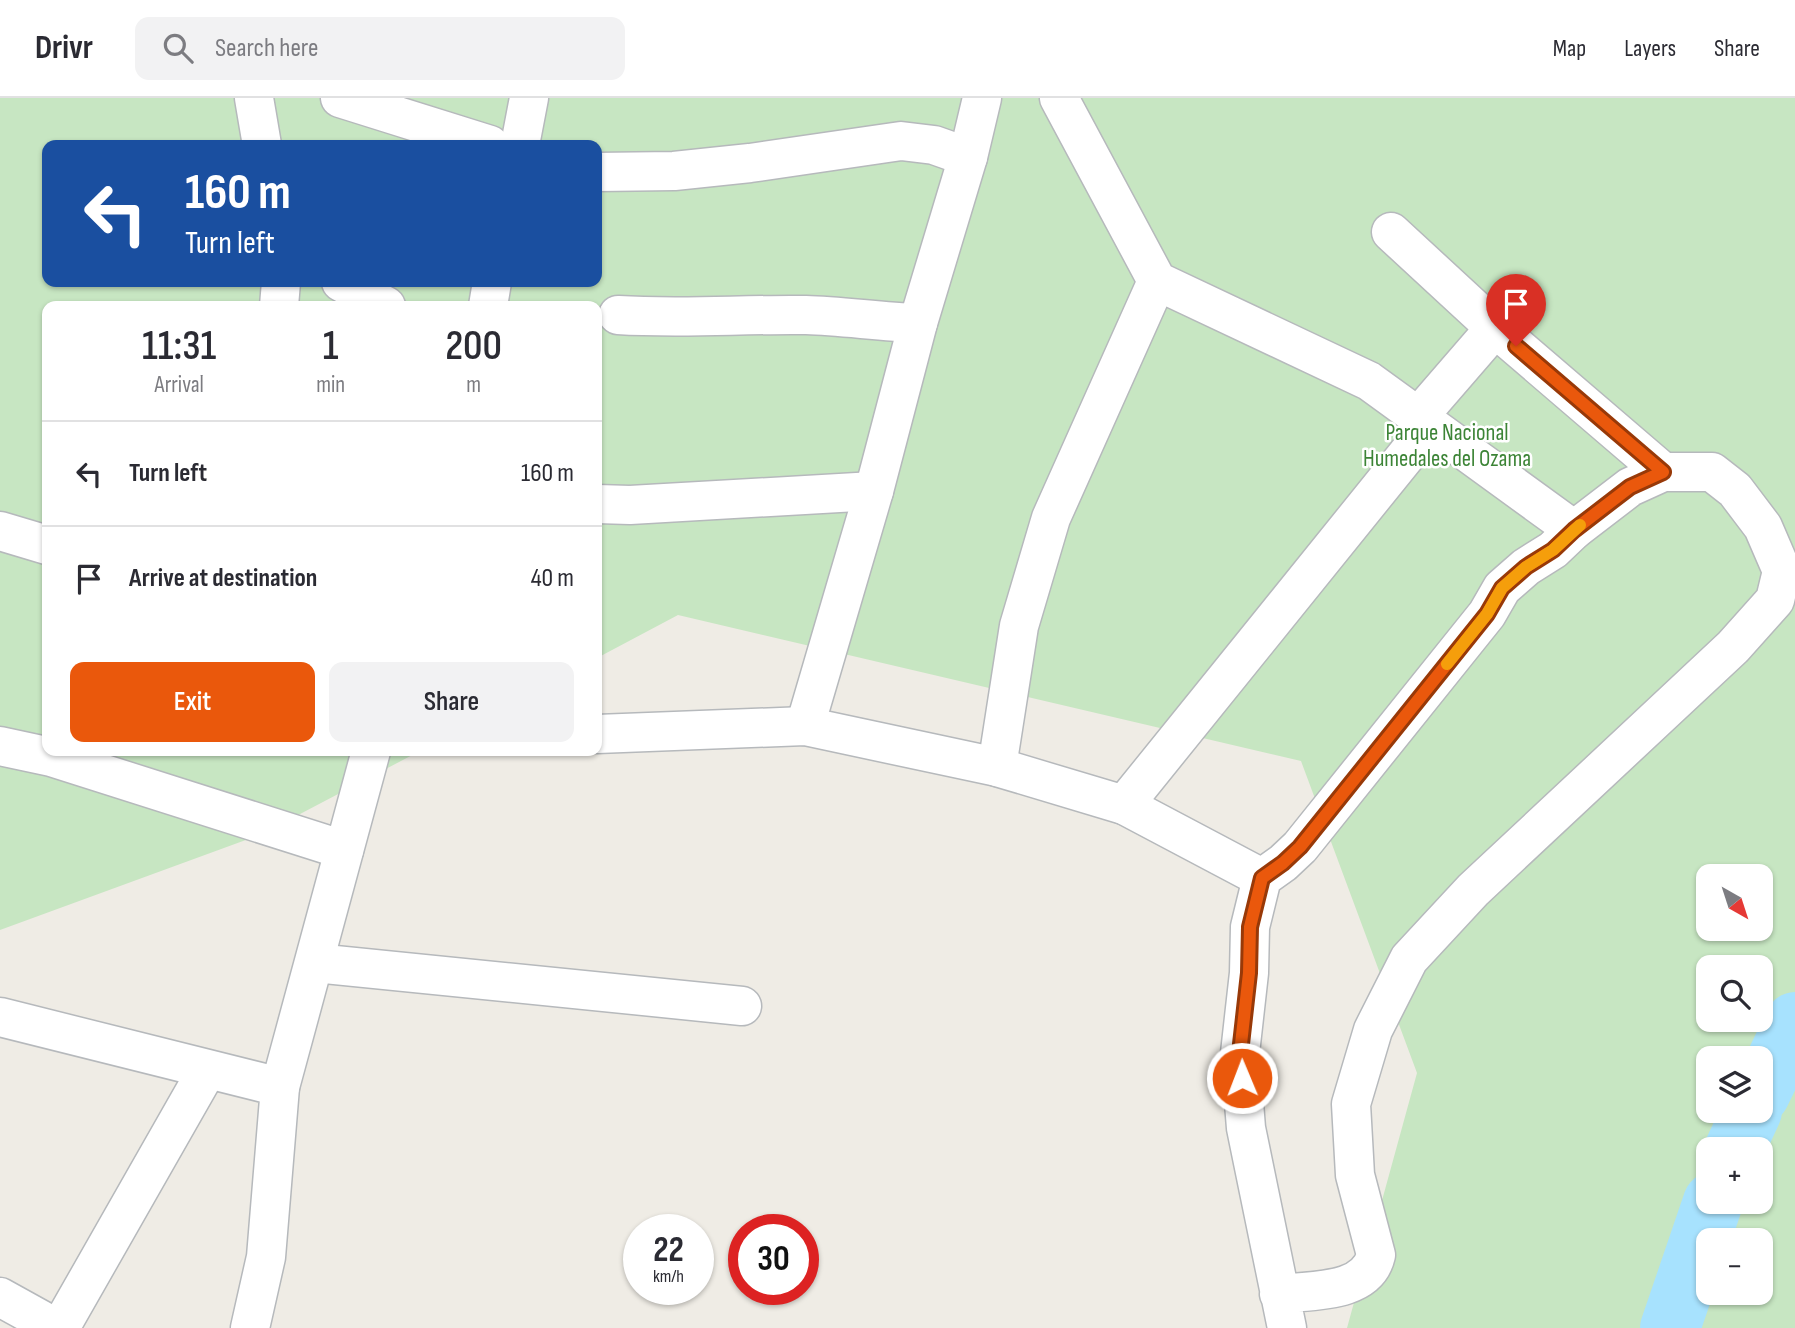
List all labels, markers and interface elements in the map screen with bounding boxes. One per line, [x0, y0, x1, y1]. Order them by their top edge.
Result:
search box [135, 17, 625, 80]
text: Drivr [35, 28, 93, 68]
icon: search [159, 29, 197, 67]
text: Search here [215, 33, 318, 64]
text: Map [1553, 34, 1586, 63]
text: Layers [1624, 34, 1676, 63]
text: Share [1714, 34, 1760, 63]
text: 160 m [185, 164, 291, 223]
icon: left [70, 168, 161, 259]
text: Turn left [185, 224, 275, 263]
pin [1486, 274, 1546, 346]
icon: arrive [1497, 285, 1535, 323]
text: 11:31 [142, 321, 216, 372]
text: 1 [323, 321, 339, 372]
text: 200 [445, 321, 502, 372]
text: Arrival [154, 371, 204, 399]
text: min [316, 371, 345, 399]
text: m [466, 371, 481, 399]
park label: Parque Nacional Humedales del Ozama [1363, 419, 1531, 473]
icon: left [70, 455, 108, 493]
text: Turn left [129, 458, 207, 489]
text: 160 m [521, 458, 574, 489]
icon: arrive [70, 560, 108, 598]
text: Arrive at destination [129, 563, 317, 594]
text: 40 m [531, 563, 574, 594]
button: Exit [70, 662, 315, 742]
button: Share [329, 662, 574, 742]
north arrow [1696, 864, 1773, 942]
map controls [1696, 864, 1773, 1305]
button: search [1696, 955, 1773, 1032]
position arrow [1205, 1041, 1279, 1115]
button: layers [1696, 1046, 1773, 1123]
button: + [1696, 1137, 1773, 1214]
speed limit sign: 30 [728, 1214, 819, 1305]
button: − [1696, 1228, 1773, 1305]
text: 22 [653, 1229, 684, 1272]
text: km/h [653, 1266, 684, 1287]

